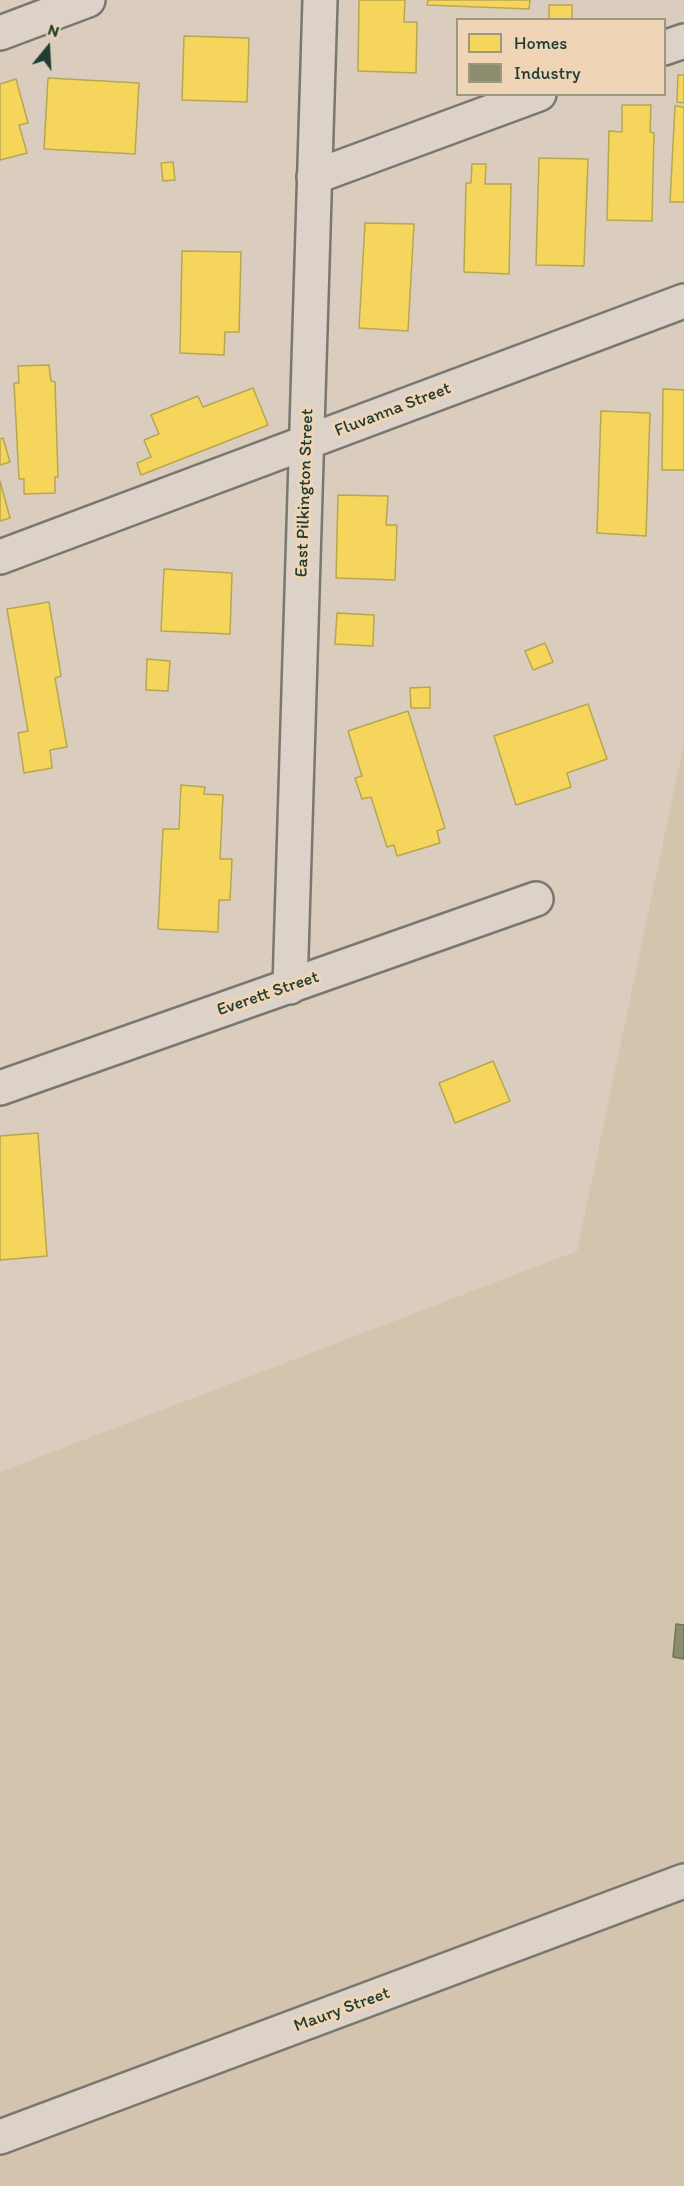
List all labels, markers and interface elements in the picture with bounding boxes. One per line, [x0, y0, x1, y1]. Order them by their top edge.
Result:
north arrow [18, 18, 78, 78]
legend [456, 18, 666, 96]
text: N [46, 20, 62, 41]
text: Homes [514, 32, 567, 54]
text: Industry [514, 62, 581, 84]
street label: Fluvanna Street [332, 378, 454, 442]
street label: East Pilkington Street [291, 408, 319, 578]
street label: Everett Street [214, 966, 322, 1022]
street label: Maury Street [291, 1983, 393, 2037]

